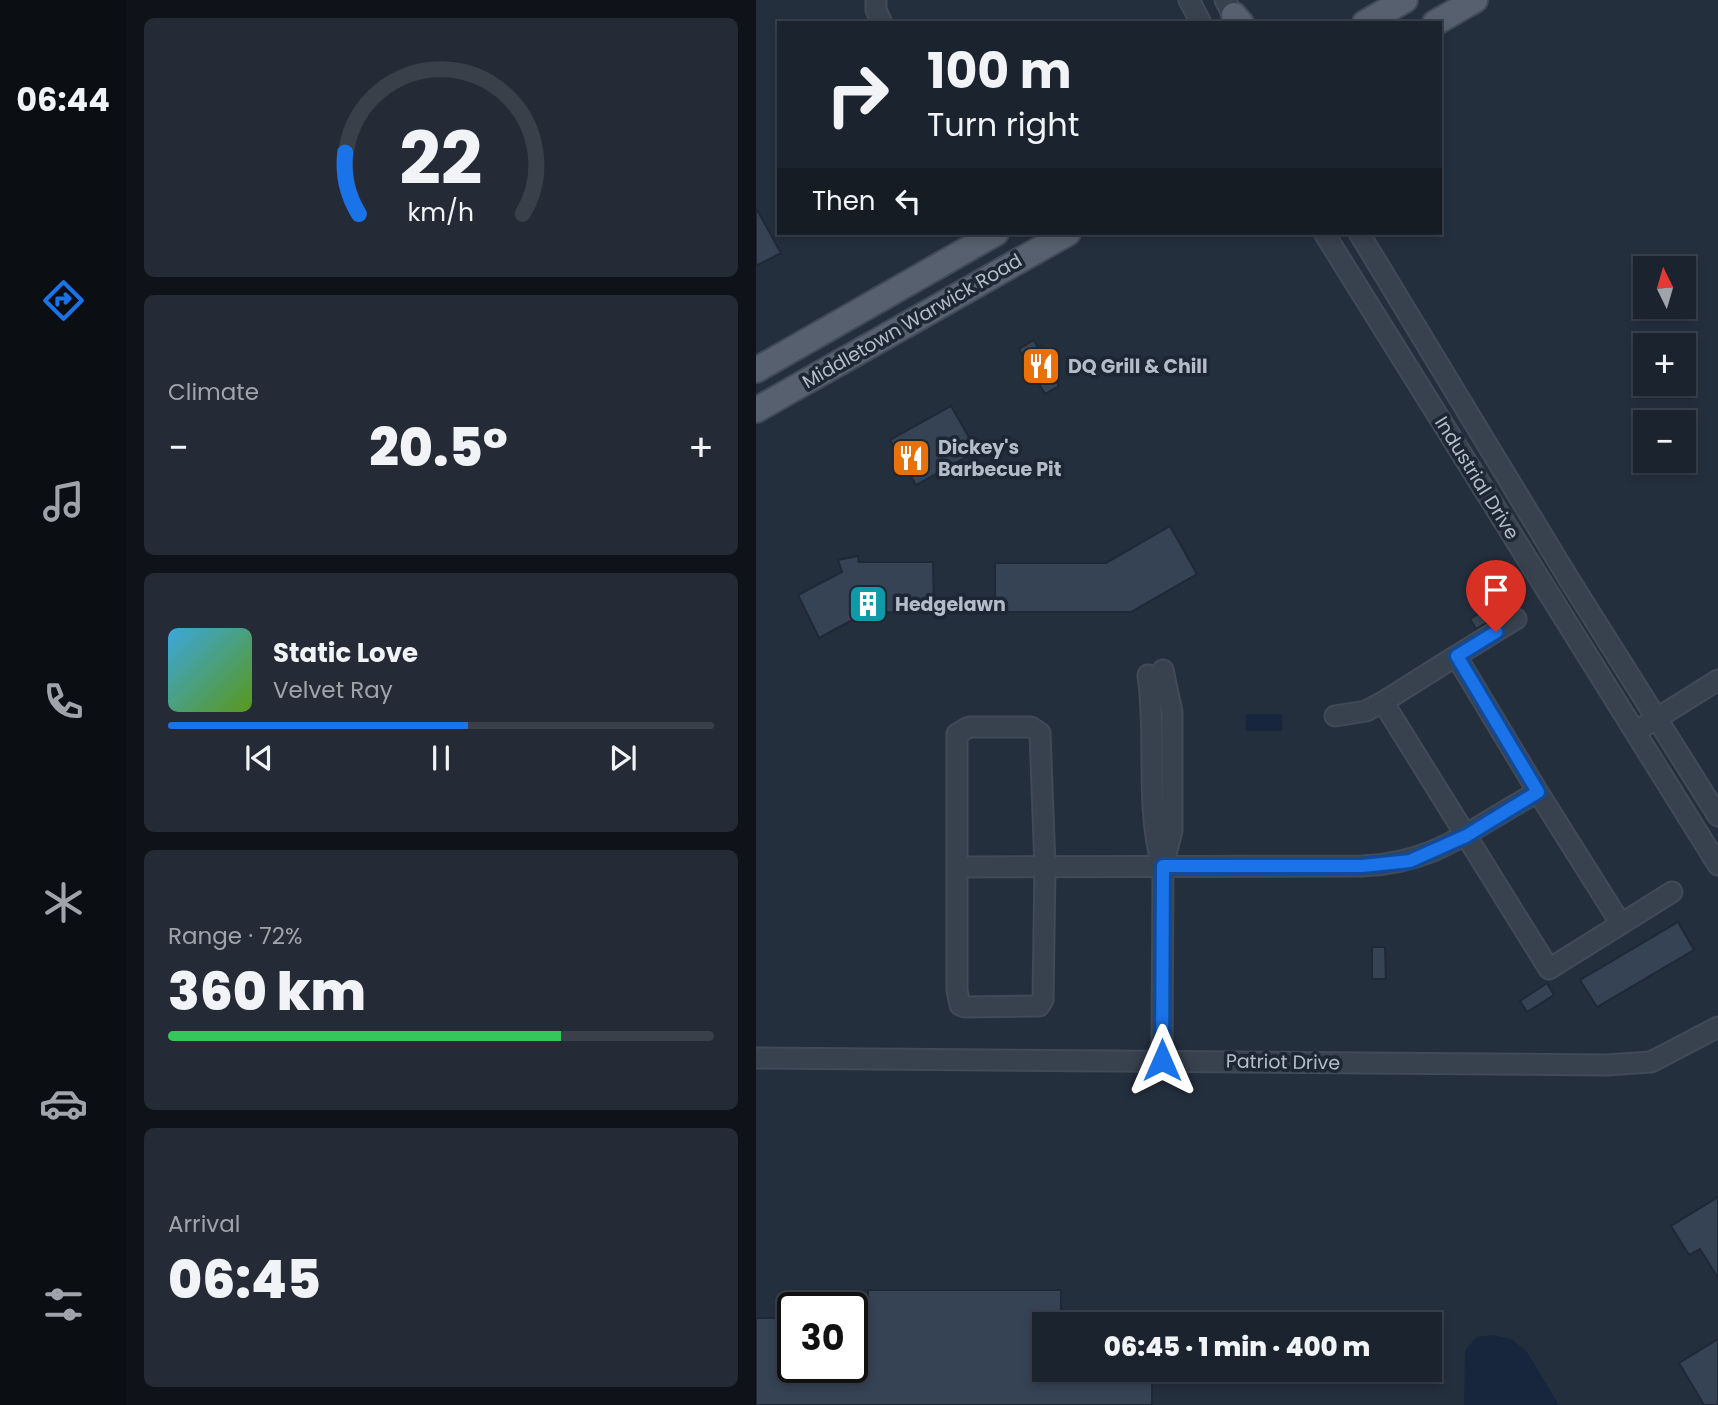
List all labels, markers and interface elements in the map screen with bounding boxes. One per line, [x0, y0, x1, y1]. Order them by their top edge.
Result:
text: 100 m [927, 37, 1072, 105]
icon: right [812, 49, 903, 140]
text: 06:44 [16, 77, 110, 122]
text: Turn right [927, 102, 1079, 147]
text: 22 [399, 108, 483, 209]
icon: left [889, 182, 927, 220]
text: Then [812, 183, 875, 219]
text: km/h [408, 195, 474, 230]
street label: Middletown Warwick Road [797, 247, 1027, 395]
north arrow [1633, 256, 1696, 318]
map controls [1633, 256, 1696, 473]
icon: directions [39, 276, 88, 325]
button: + [1633, 333, 1696, 396]
restaurant icon: DQ Grill & Chill [1020, 345, 1062, 387]
place label: DQ Grill & Chill [1068, 353, 1208, 380]
text: Climate [168, 376, 259, 408]
button: − [1633, 410, 1696, 473]
text: 20.5° [369, 411, 508, 484]
street label: Industrial Drive [1428, 411, 1526, 545]
text: − [168, 421, 189, 474]
text: + [688, 421, 714, 474]
place label: Dickey's Barbecue Pit [938, 434, 1062, 483]
restaurant icon: Dickey's Barbecue Pit [890, 437, 932, 479]
icon: music [39, 477, 88, 526]
pin [1466, 560, 1526, 632]
icon: arrive [1477, 571, 1515, 609]
building icon: Hedgelawn [847, 583, 889, 625]
place label: Hedgelawn [895, 591, 1006, 618]
text: Static Love [273, 635, 418, 671]
text: Velvet Ray [273, 674, 393, 706]
icon: phone [39, 677, 88, 726]
icon: previous [240, 739, 278, 777]
icon: pause [422, 739, 460, 777]
icon: next [604, 739, 642, 777]
icon: climate [39, 878, 88, 927]
text: Range · 72% [168, 920, 302, 952]
text: 360 km [168, 955, 366, 1028]
position arrow [1125, 1023, 1199, 1097]
street label: Patriot Drive [1226, 1048, 1340, 1076]
icon: car [39, 1079, 88, 1128]
text: Arrival [168, 1208, 240, 1240]
text: 06:45 [168, 1243, 321, 1316]
icon: filters [39, 1280, 88, 1329]
speed limit sign: 30 [777, 1292, 868, 1383]
text: 06:45 · 1 min · 400 m [1104, 1329, 1370, 1365]

